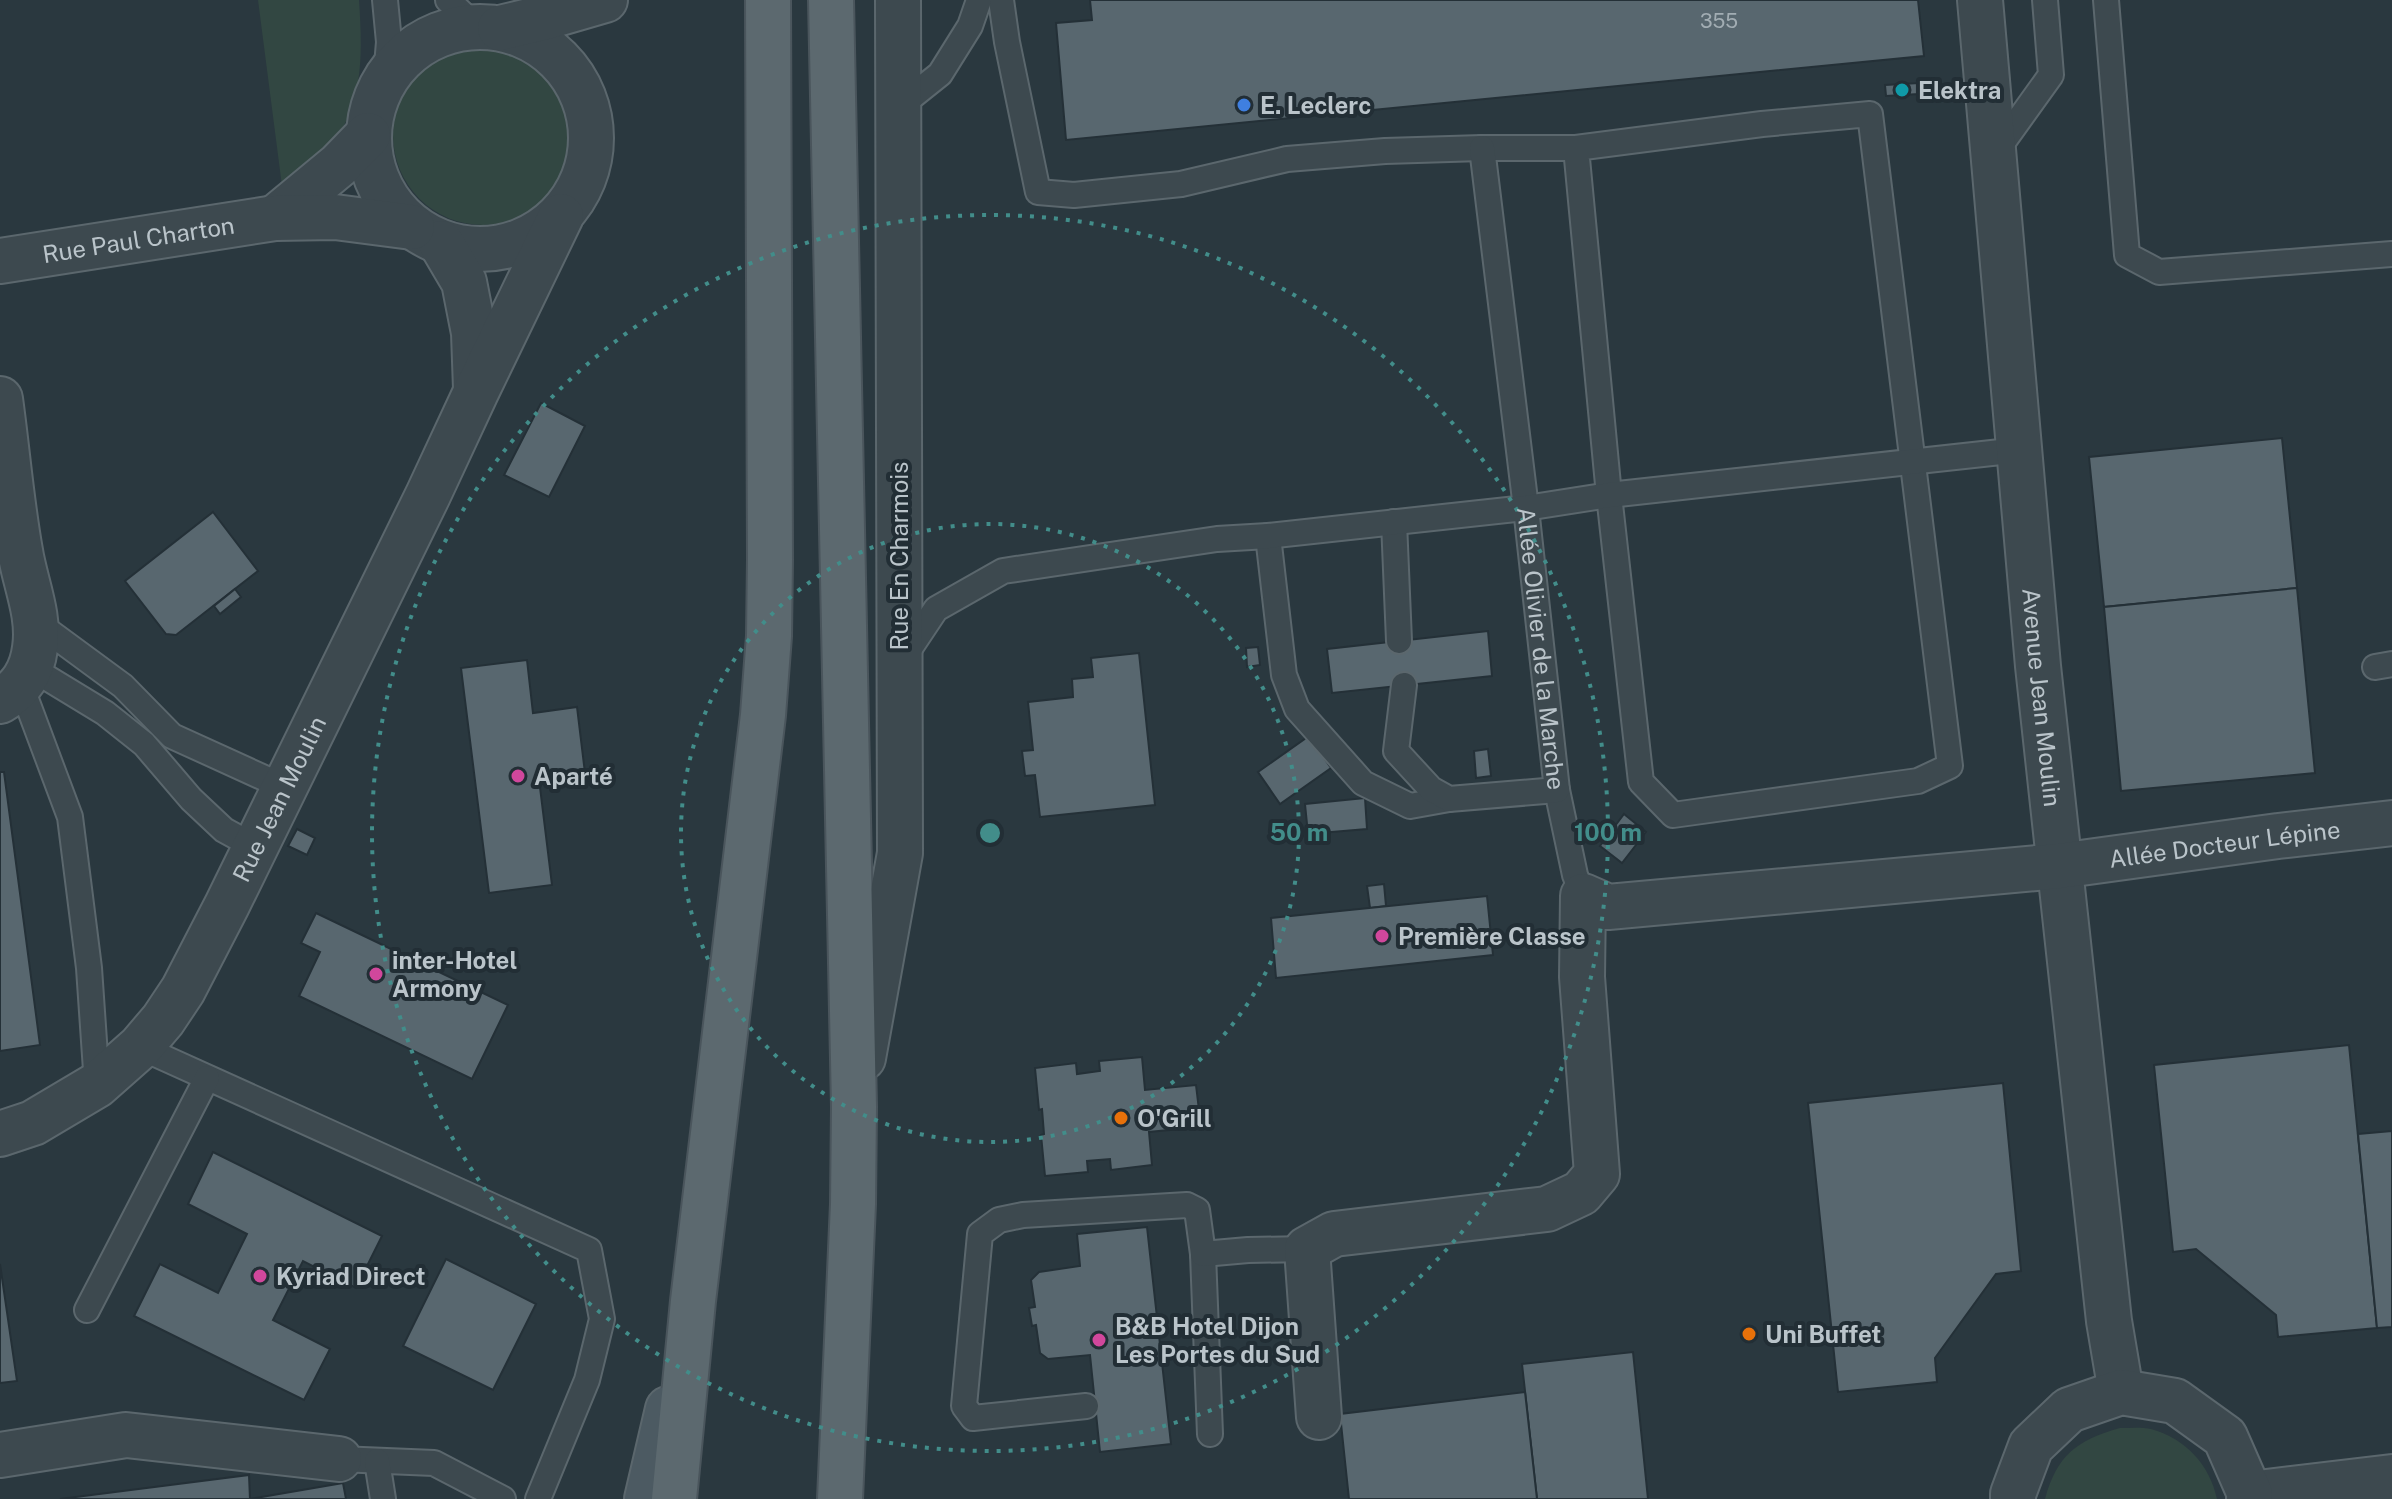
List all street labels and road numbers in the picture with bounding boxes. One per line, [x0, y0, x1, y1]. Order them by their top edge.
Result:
street label: Rue Paul Charton [40, 211, 236, 268]
street label: Rue En Charmois [885, 462, 913, 650]
street label: Allée Olivier de la Marche [1512, 505, 1571, 791]
street label: Avenue Jean Moulin [2017, 587, 2067, 808]
street label: Rue Jean Moulin [227, 712, 331, 886]
street label: Allée Docteur Lépine [2107, 815, 2342, 873]

